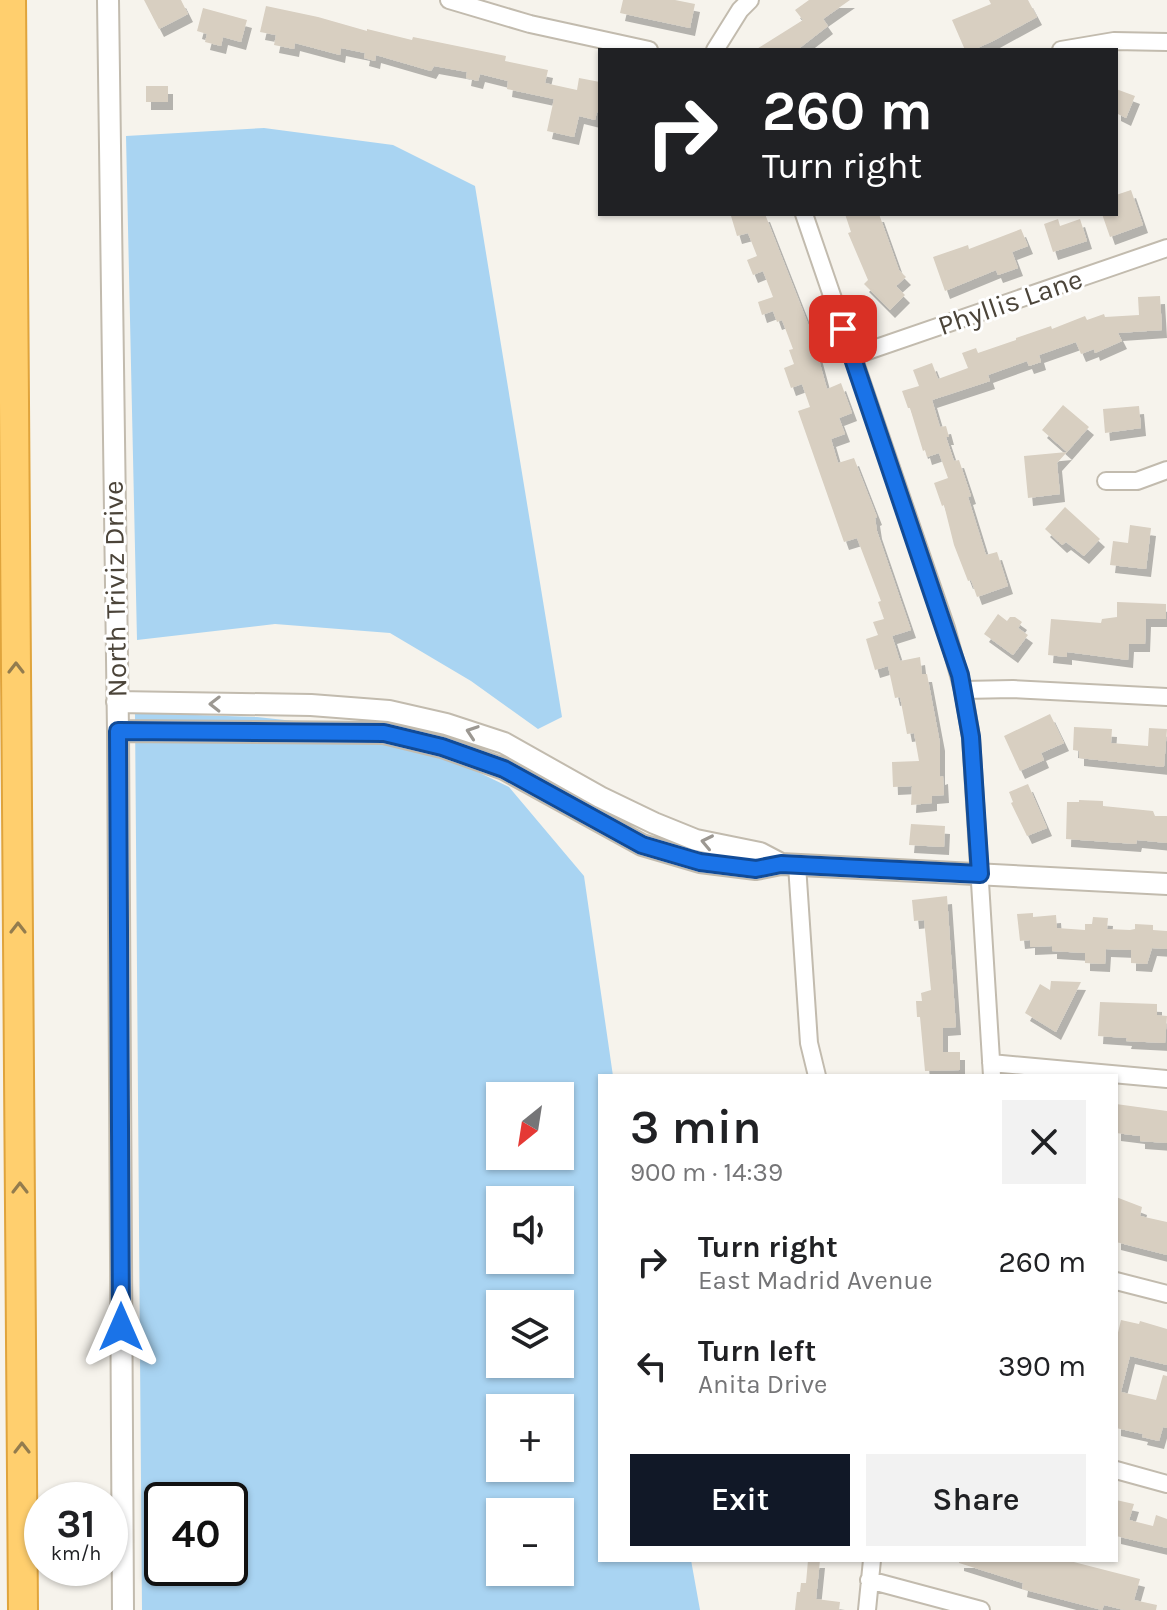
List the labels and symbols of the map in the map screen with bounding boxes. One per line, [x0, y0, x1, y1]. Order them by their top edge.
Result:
street label: Phyllis Lane [933, 262, 1087, 342]
pin [809, 295, 877, 363]
street label: North Triviz Drive [97, 480, 133, 698]
one-way arrow [7, 661, 25, 674]
one-way arrow [208, 695, 221, 712]
one-way arrow [466, 726, 480, 742]
one-way arrow [700, 834, 714, 851]
one-way arrow [9, 921, 27, 934]
north arrow [486, 1082, 574, 1170]
one-way arrow [11, 1181, 29, 1194]
position arrow [79, 1285, 163, 1369]
one-way arrow [13, 1441, 31, 1454]
speed limit sign: 40 [144, 1482, 248, 1586]

